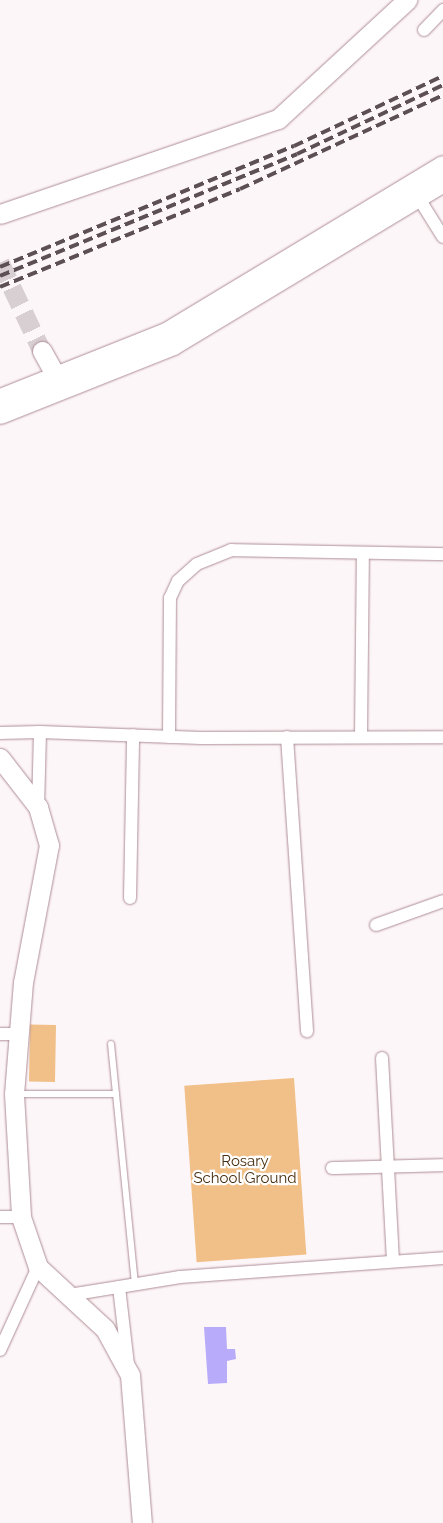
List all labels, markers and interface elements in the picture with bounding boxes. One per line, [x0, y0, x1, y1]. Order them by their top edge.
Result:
park label: Rosary School Ground [193, 1152, 297, 1187]

